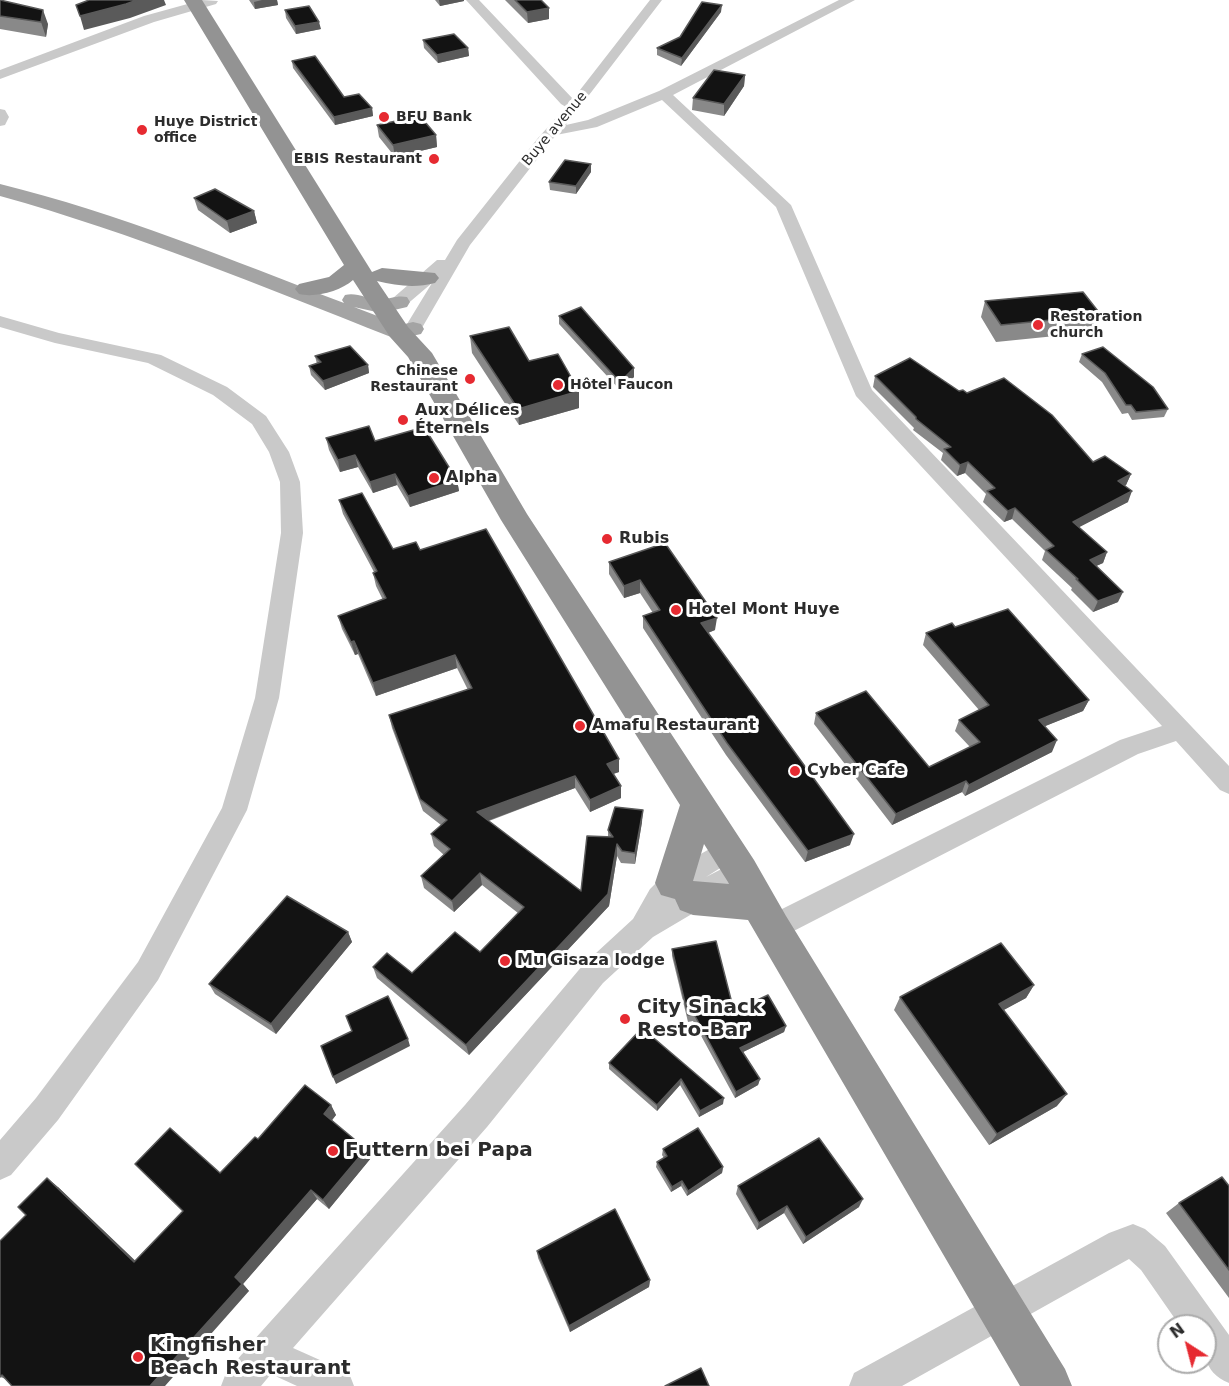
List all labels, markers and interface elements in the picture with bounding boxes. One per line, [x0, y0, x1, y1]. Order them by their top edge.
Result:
street label: Buye avenue [519, 88, 591, 170]
place label: BFU Bank [396, 109, 472, 125]
marker: BFU Bank [377, 110, 391, 124]
place label: Huye District office [154, 114, 257, 146]
marker: Huye District office [135, 123, 149, 137]
place label: EBIS Restaurant [294, 151, 422, 167]
marker: EBIS Restaurant [427, 152, 441, 166]
place label: Restoration church [1050, 309, 1142, 342]
marker: Restoration church [1031, 318, 1045, 332]
place label: Chinese Restaurant [370, 363, 458, 396]
marker: Chinese Restaurant [463, 372, 477, 386]
place label: Hôtel Faucon [570, 377, 673, 393]
marker: Hôtel Faucon [551, 378, 565, 392]
place label: Aux Délices Éternels [415, 401, 520, 439]
marker: Aux Délices Éternels [396, 413, 410, 427]
place label: Alpha [446, 468, 498, 488]
marker: Alpha [427, 471, 441, 485]
place label: Rubis [619, 529, 669, 549]
marker: Rubis [600, 532, 614, 546]
place label: Hotel Mont Huye [688, 600, 840, 620]
marker: Hotel Mont Huye [669, 603, 683, 617]
place label: Amafu Restaurant [592, 716, 756, 736]
marker: Amafu Restaurant [573, 719, 587, 733]
place label: Cyber Cafe [807, 761, 905, 781]
marker: Cyber Cafe [788, 764, 802, 778]
place label: Mu Gisaza lodge [517, 951, 665, 971]
marker: Mu Gisaza lodge [498, 954, 512, 968]
place label: City Sinack Resto-Bar [637, 996, 762, 1043]
marker: City Sinack Resto-Bar [618, 1012, 632, 1026]
place label: Futtern bei Papa [345, 1139, 533, 1163]
marker: Futtern bei Papa [326, 1144, 340, 1158]
north arrow [1157, 1314, 1217, 1374]
text: N [1166, 1319, 1188, 1342]
place label: Kingfisher Beach Restaurant [150, 1334, 351, 1381]
marker: Kingfisher Beach Restaurant [131, 1350, 145, 1364]

